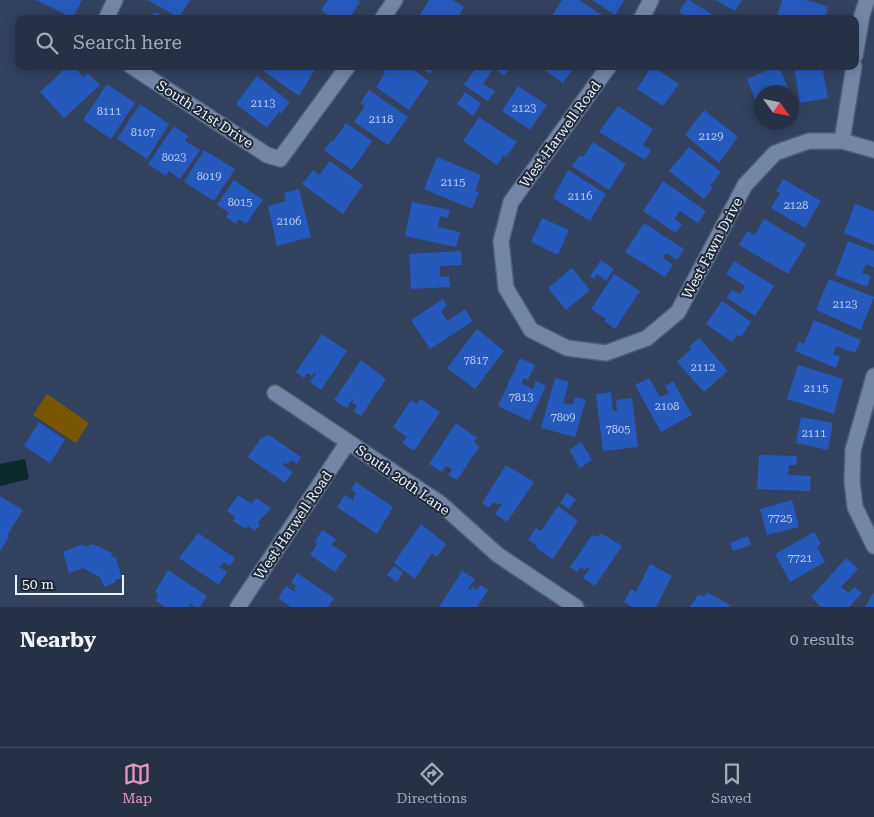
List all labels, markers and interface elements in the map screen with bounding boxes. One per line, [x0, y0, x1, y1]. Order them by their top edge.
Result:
search box [15, 15, 859, 70]
icon: search [33, 29, 61, 57]
text: Search here [73, 31, 182, 54]
street label: South 21st Drive [154, 77, 256, 151]
street label: West Harwell Road [516, 78, 604, 190]
north arrow [754, 85, 799, 130]
house number: 2113 [251, 97, 275, 110]
house number: 2123 [512, 102, 536, 115]
house number: 8111 [97, 105, 121, 118]
house number: 2118 [369, 113, 393, 126]
house number: 8107 [131, 126, 155, 139]
house number: 2129 [699, 130, 723, 143]
house number: 8023 [162, 151, 186, 164]
house number: 8019 [197, 170, 221, 183]
house number: 2115 [441, 176, 465, 189]
house number: 2116 [568, 190, 592, 203]
street label: West Fawn Drive [679, 194, 746, 301]
house number: 8015 [228, 196, 252, 209]
house number: 2128 [784, 199, 808, 212]
house number: 2106 [277, 215, 301, 228]
house number: 2123 [833, 298, 857, 311]
house number: 7817 [464, 354, 488, 367]
house number: 2112 [691, 361, 715, 374]
house number: 2115 [804, 382, 828, 395]
house number: 7813 [509, 391, 533, 404]
house number: 2108 [655, 400, 679, 413]
house number: 7809 [551, 411, 575, 424]
house number: 7805 [606, 423, 630, 436]
house number: 2111 [802, 427, 826, 440]
street label: South 20th Lane [353, 442, 453, 518]
street label: West Harwell Road [251, 468, 335, 582]
house number: 7725 [768, 512, 792, 525]
house number: 7721 [788, 552, 812, 565]
scale bar [15, 572, 124, 595]
text: 50 m [22, 576, 54, 592]
text: Nearby [20, 628, 96, 652]
text: 0 results [790, 630, 854, 649]
tab: Map [122, 760, 152, 806]
tab: Directions [396, 760, 467, 806]
tab: Saved [711, 760, 752, 806]

